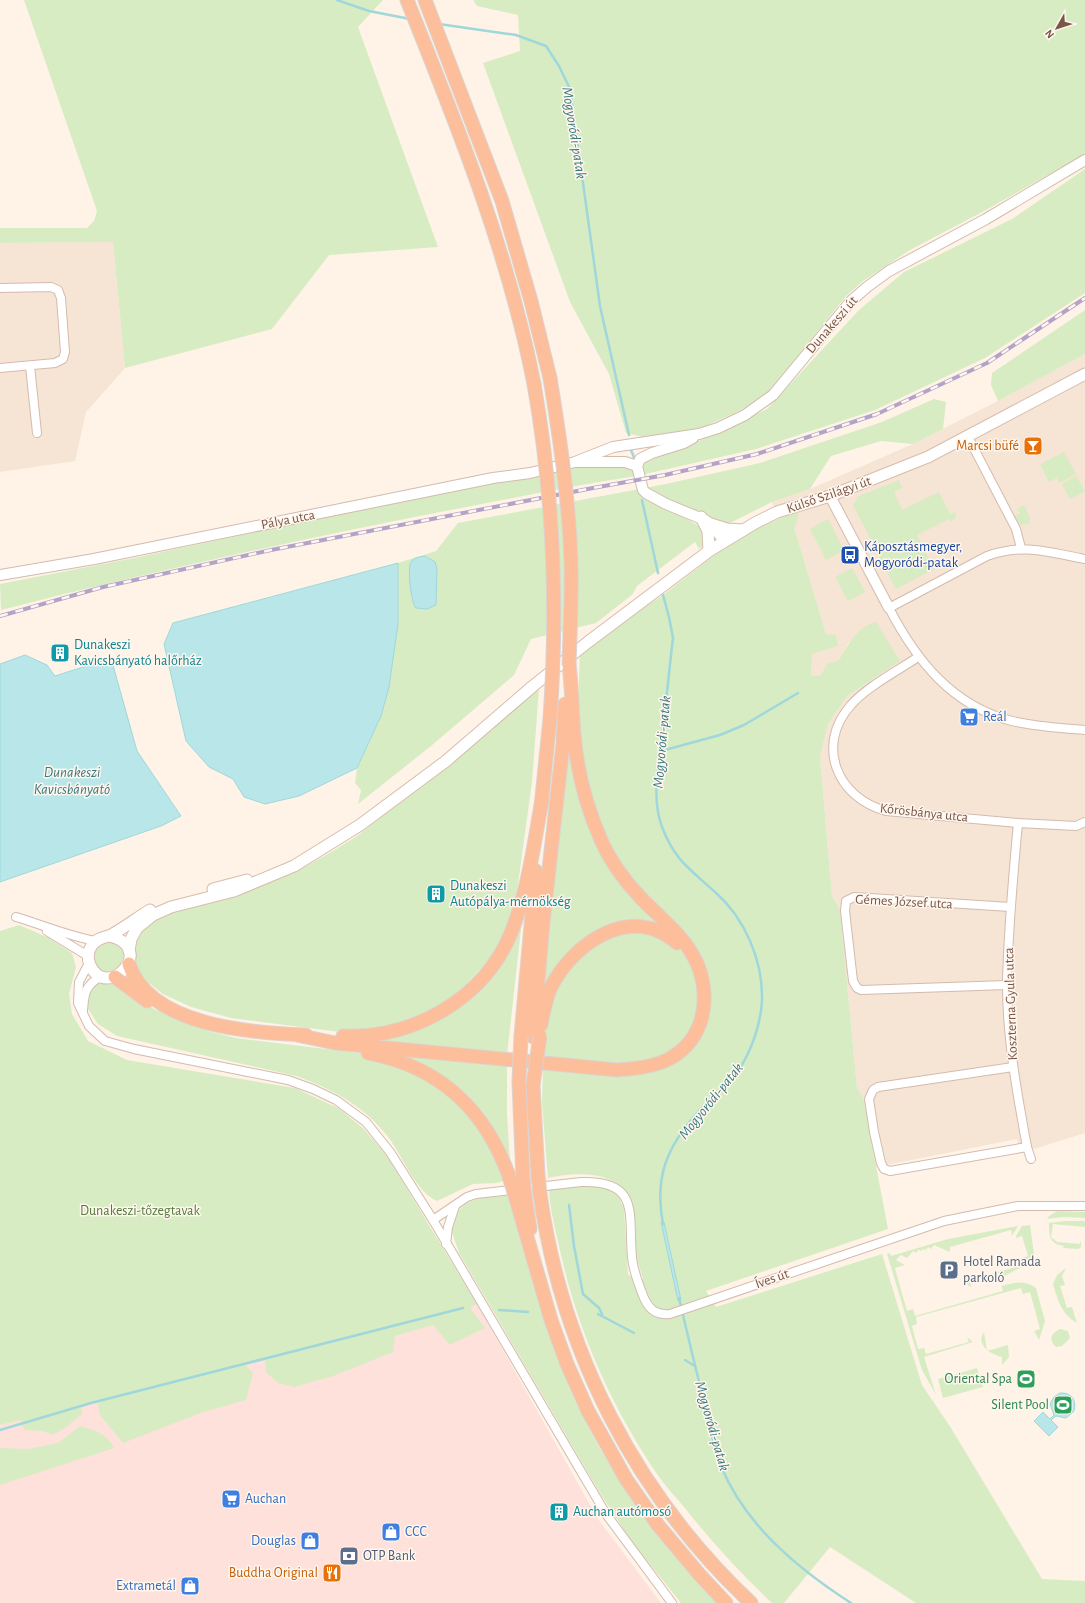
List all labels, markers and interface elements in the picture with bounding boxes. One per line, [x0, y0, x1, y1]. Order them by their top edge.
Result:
north arrow [1037, 8, 1077, 48]
text: N [1043, 28, 1056, 40]
water label: Mogyoródi-patak [559, 86, 589, 180]
street label: Dunakeszi út [804, 293, 861, 356]
bar icon: Marcsi büfé [1022, 435, 1044, 457]
place label: Marcsi büfé [956, 439, 1019, 453]
street label: Külső Szilágyi út [785, 474, 873, 516]
street label: Pálya utca [260, 508, 317, 532]
place label: Káposztásmegyer, Mogyoródi-patak [864, 540, 962, 570]
bus stop icon: Káposztásmegyer, Mogyoródi-patak [839, 544, 861, 566]
place label: Dunakeszi Kavicsbányató halőrház [74, 638, 202, 668]
building icon: Dunakeszi Kavicsbányató halőrház [49, 642, 71, 664]
water label: Mogyoródi-patak [650, 695, 674, 789]
supermarket icon: Reál [958, 706, 980, 728]
place label: Reál [983, 710, 1007, 724]
water label: Dunakeszi Kavicsbányató [34, 765, 110, 797]
street label: Kőrösbánya utca [879, 801, 969, 825]
place label: Dunakeszi Autópálya-mérnökség [450, 879, 571, 909]
building icon: Dunakeszi Autópálya-mérnökség [425, 883, 447, 905]
street label: Gémes József utca [855, 892, 954, 912]
street label: Koszterna Gyula utca [1002, 947, 1020, 1061]
water label: Mogyoródi-patak [676, 1060, 746, 1142]
park label: Dunakeszi-tőzegtavak [80, 1204, 201, 1218]
place label: Hotel Ramada parkoló [963, 1255, 1041, 1285]
parking icon: Hotel Ramada parkoló [938, 1259, 960, 1281]
street label: Íves út [752, 1264, 791, 1291]
sports icon: Oriental Spa [1015, 1368, 1037, 1390]
place label: Oriental Spa [945, 1372, 1013, 1386]
water label: Mogyoródi-patak [692, 1379, 732, 1473]
sports icon: Silent Pool [1052, 1394, 1074, 1416]
place label: Silent Pool [991, 1398, 1049, 1412]
supermarket icon: Auchan [220, 1488, 242, 1510]
place label: Auchan [245, 1492, 286, 1506]
building icon: Auchan autómosó [548, 1501, 570, 1523]
place label: Auchan autómosó [573, 1505, 671, 1519]
shop icon: CCC [380, 1521, 402, 1543]
place label: CCC [405, 1525, 427, 1539]
shop icon: Douglas [299, 1530, 321, 1552]
place label: Douglas [251, 1534, 296, 1548]
bank icon: OTP Bank [338, 1545, 360, 1567]
place label: OTP Bank [363, 1549, 416, 1563]
restaurant icon: Buddha Original [321, 1562, 343, 1584]
place label: Buddha Original [229, 1566, 318, 1580]
shop icon: Extrametál [179, 1575, 201, 1597]
place label: Extrametál [116, 1579, 176, 1593]

